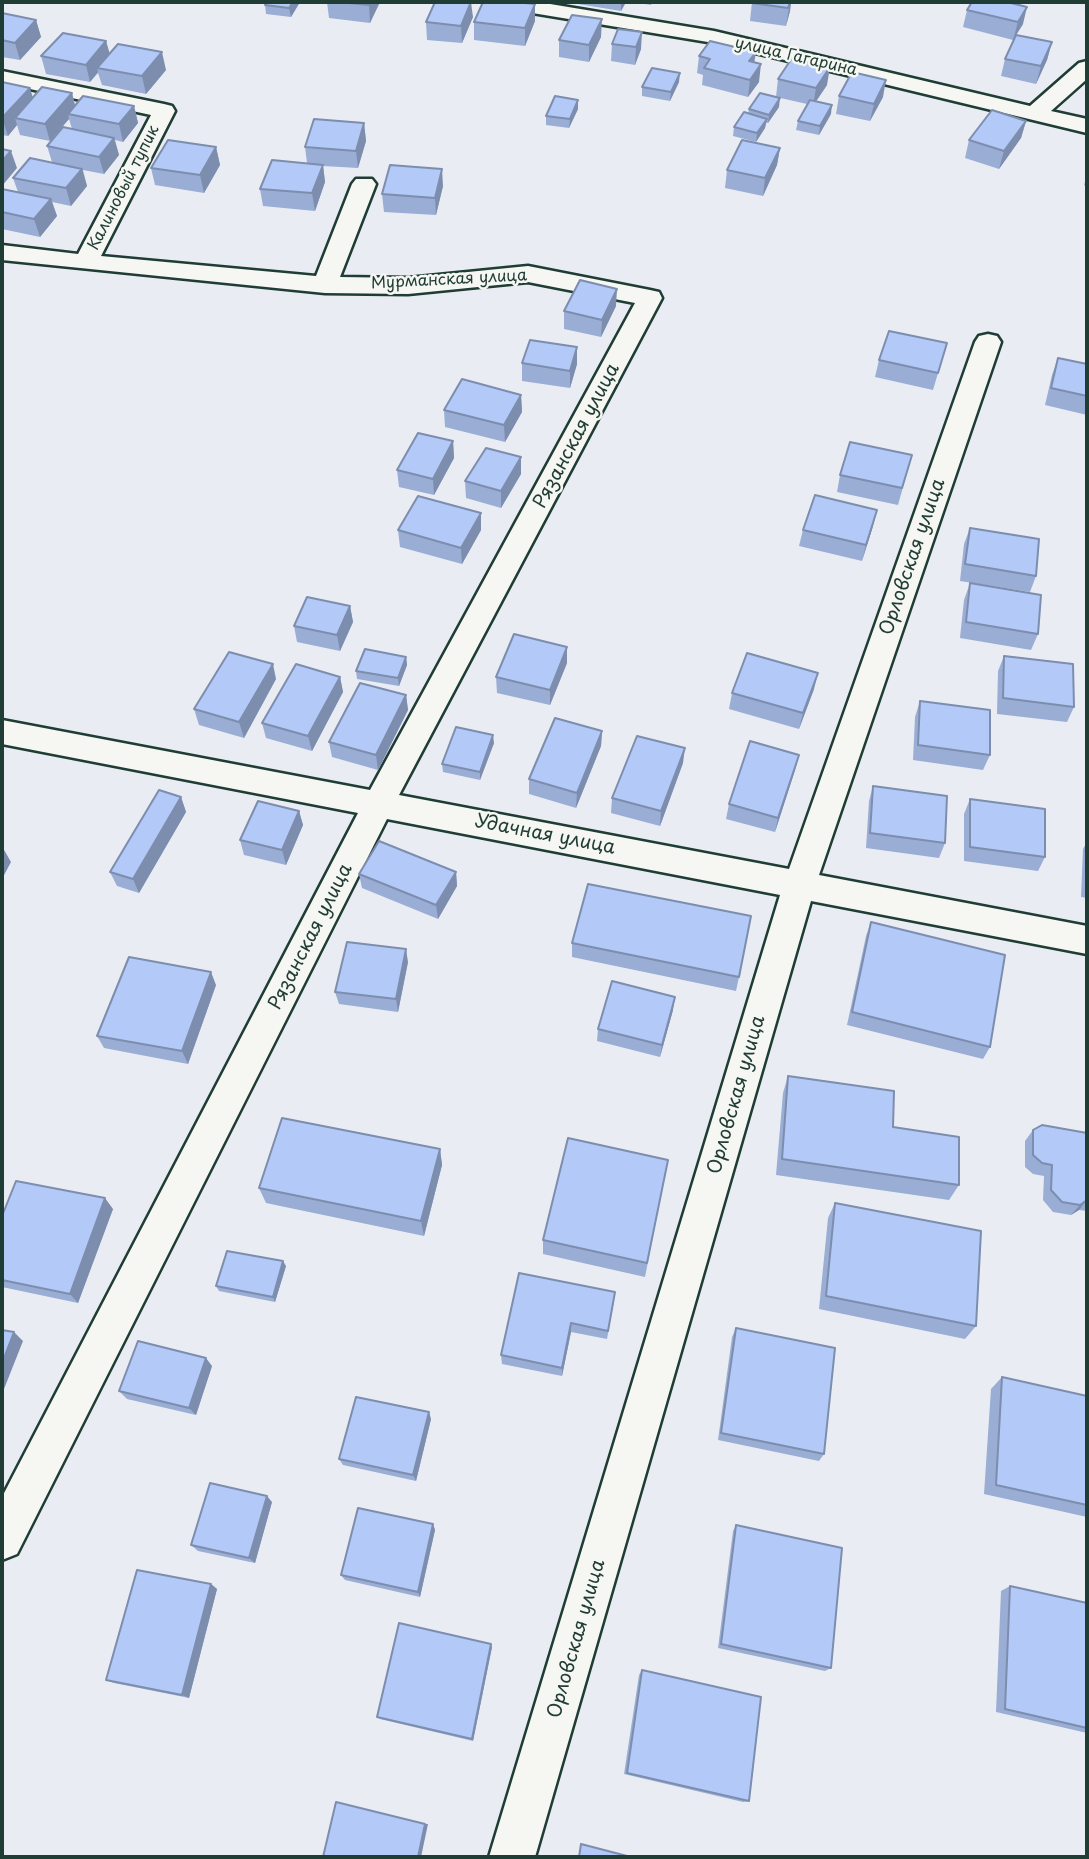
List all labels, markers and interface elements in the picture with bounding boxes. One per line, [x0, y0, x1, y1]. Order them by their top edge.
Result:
street label: улица Гагарина [733, 34, 859, 80]
street label: Калиновый тупик [84, 122, 164, 254]
street label: Мурманская улица [371, 266, 527, 294]
street label: Рязанская улица [529, 360, 625, 512]
street label: Орловская улица [876, 476, 950, 638]
street label: Удачная улица [473, 810, 617, 860]
street label: Рязанская улица [264, 860, 358, 1014]
street label: Орловская улица [703, 1013, 771, 1177]
street label: Орловская улица [543, 1557, 611, 1721]

